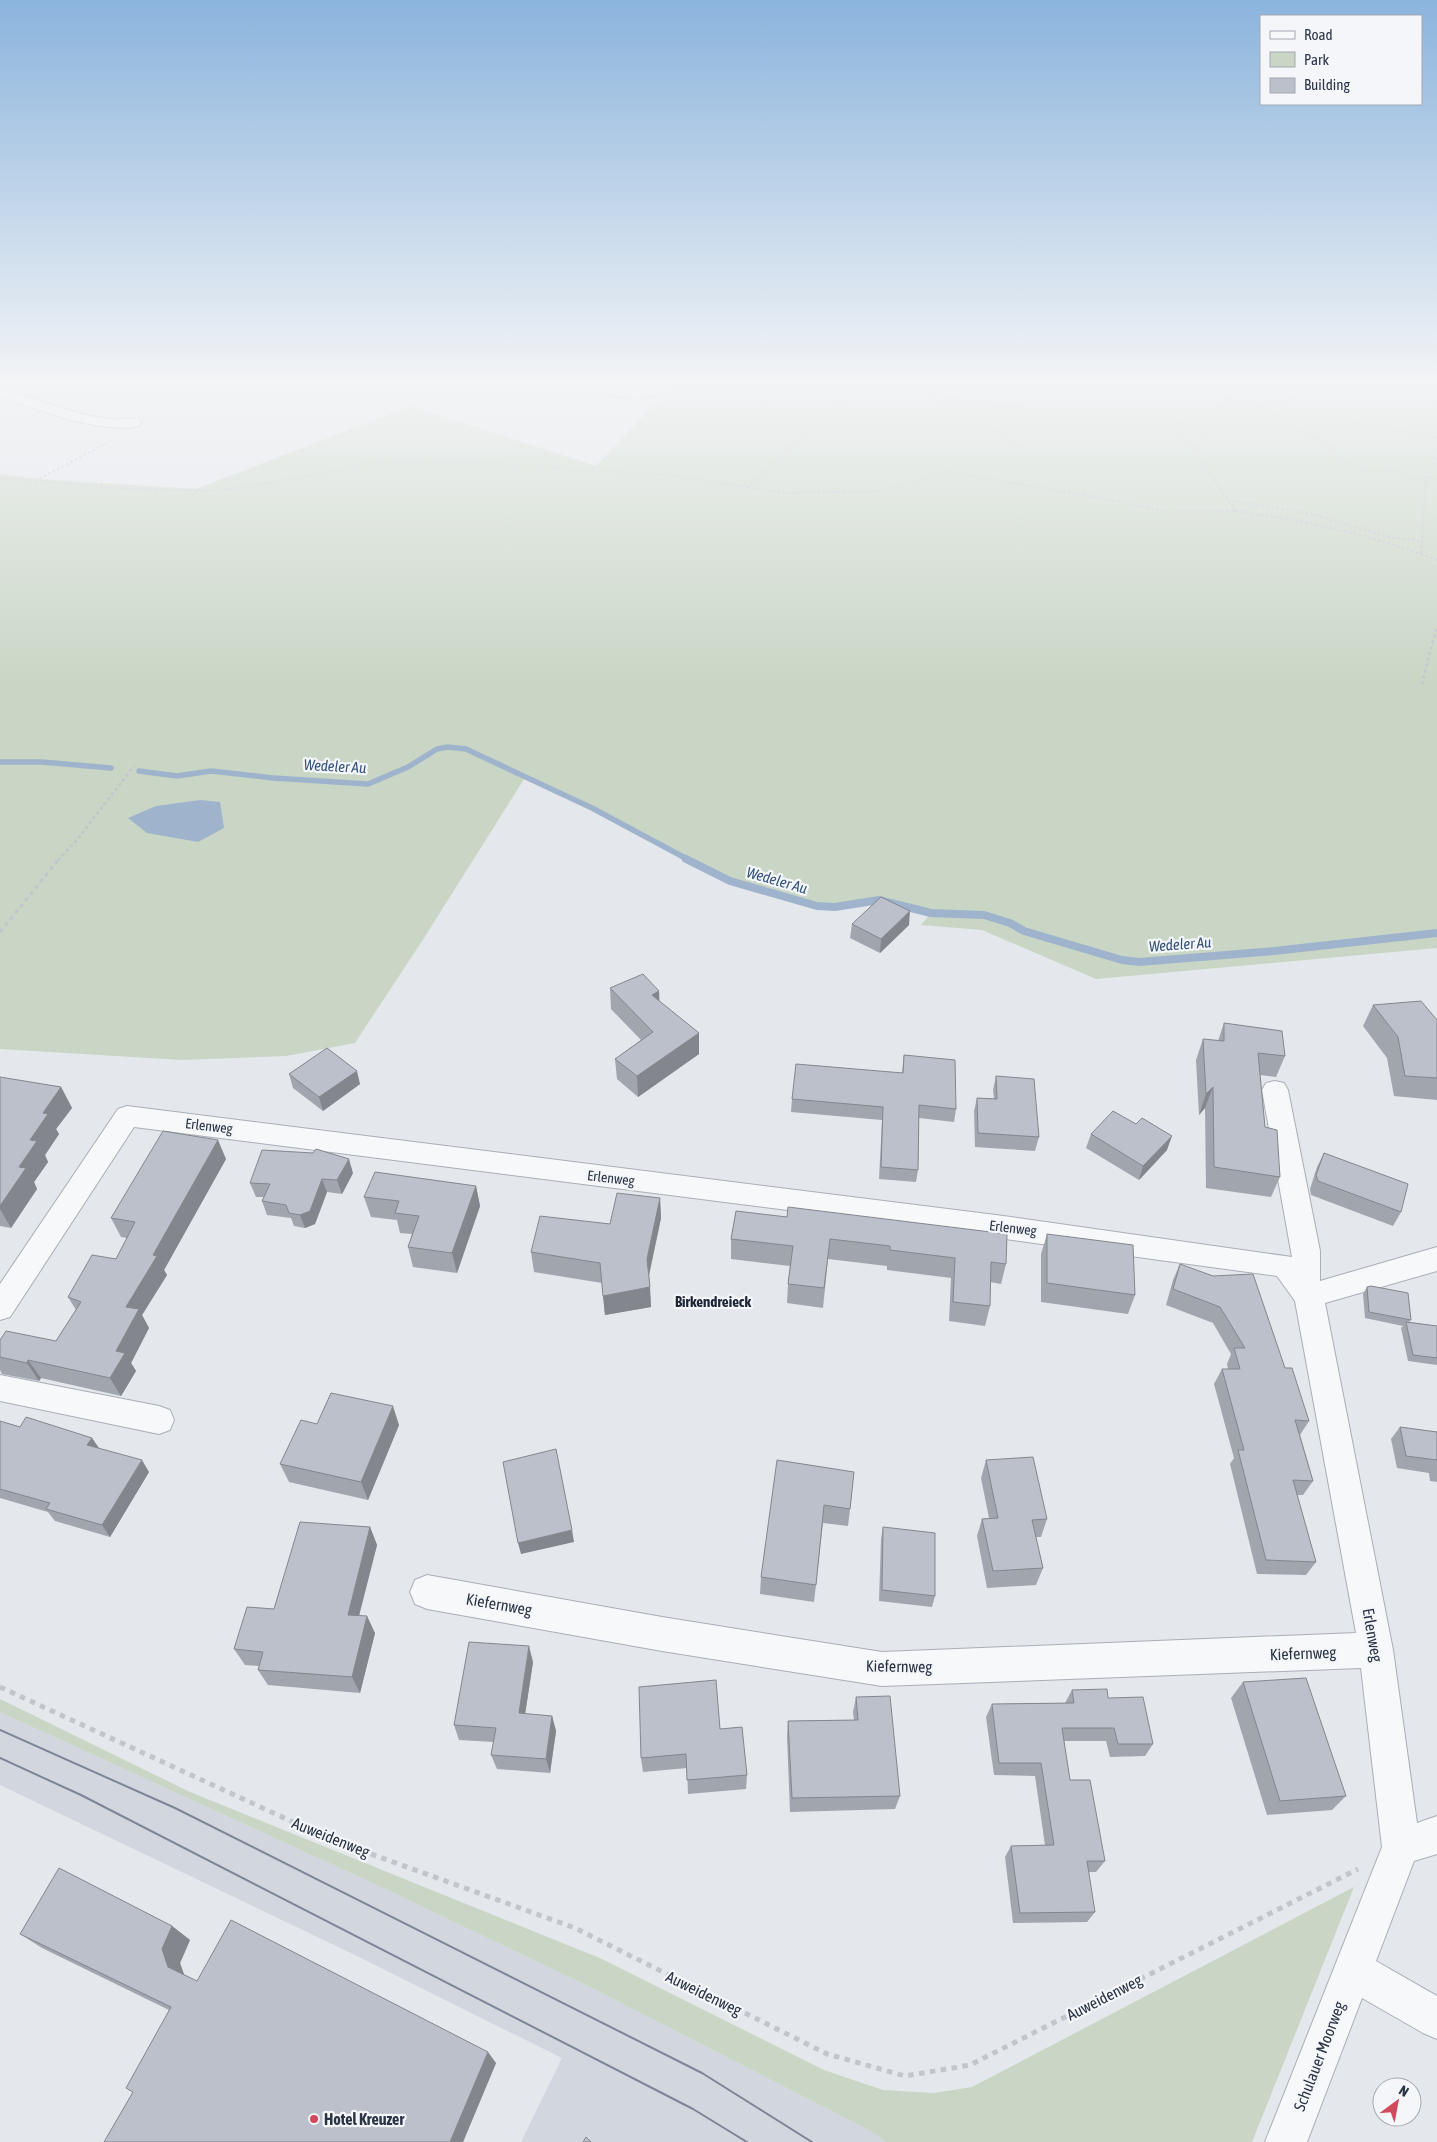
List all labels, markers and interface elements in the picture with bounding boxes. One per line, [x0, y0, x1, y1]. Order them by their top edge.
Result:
legend [1260, 15, 1422, 105]
text: Road [1304, 26, 1333, 43]
text: Park [1304, 51, 1329, 68]
text: Building [1304, 76, 1350, 93]
water label: Wedeler Au [303, 756, 367, 776]
water label: Wedeler Au [745, 863, 809, 897]
water label: Wedeler Au [1148, 933, 1212, 955]
street label: Erlenweg [184, 1115, 234, 1137]
street label: Erlenweg [586, 1167, 636, 1189]
street label: Erlenweg [988, 1217, 1038, 1239]
district label: Birkendreieck [675, 1293, 751, 1310]
street label: Kiefernweg [465, 1589, 533, 1620]
street label: Erlenweg [1358, 1607, 1387, 1664]
street label: Kiefernweg [1269, 1643, 1337, 1664]
street label: Kiefernweg [866, 1656, 933, 1677]
street label: Auweidenweg [289, 1813, 373, 1862]
street label: Auweidenweg [663, 1967, 745, 2020]
street label: Auweidenweg [1063, 1970, 1145, 2025]
street label: Schulauer Moorweg [1290, 1999, 1349, 2114]
north arrow [1372, 2077, 1422, 2127]
text: N [1396, 2082, 1412, 2100]
place label: Hotel Kreuzer [324, 2110, 404, 2128]
marker: Hotel Kreuzer [308, 2113, 320, 2125]

